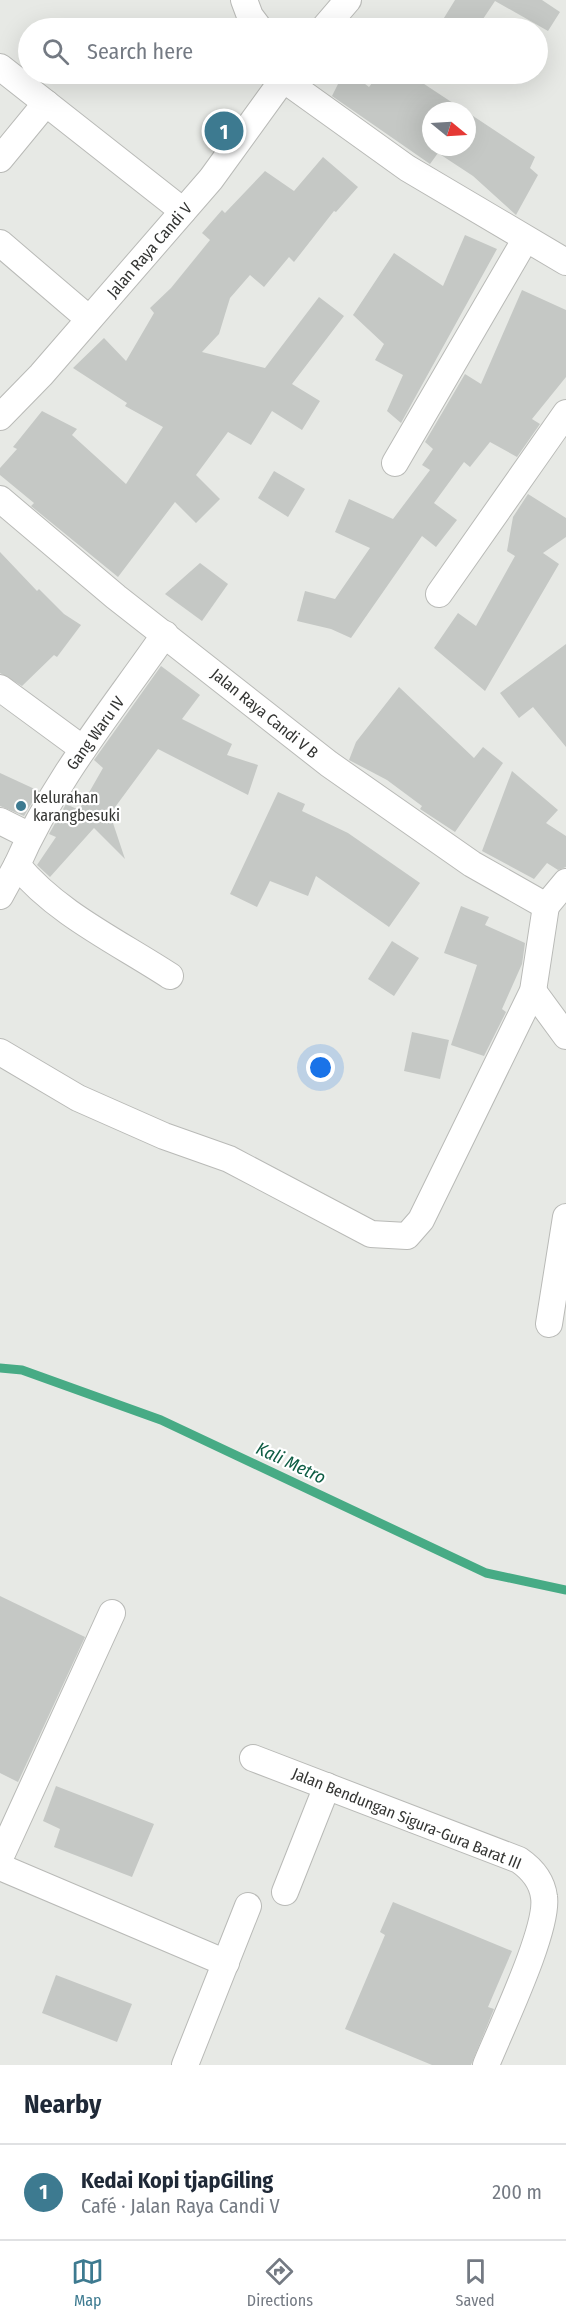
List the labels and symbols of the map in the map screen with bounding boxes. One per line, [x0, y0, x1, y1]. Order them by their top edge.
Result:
north arrow [422, 102, 476, 156]
pin: 1 [204, 108, 244, 154]
street label: Jalan Raya Candi V [103, 198, 196, 302]
street label: Jalan Raya Candi V B [207, 664, 322, 763]
street label: Gang Waru IV [62, 692, 129, 774]
place label: kelurahan karangbesuki [33, 788, 120, 825]
marker: kelurahan karangbesuki [14, 799, 28, 813]
your location [306, 1053, 335, 1082]
water label: Kali Metro [253, 1437, 329, 1489]
street label: Jalan Bendungan Sigura-Gura Barat III [289, 1764, 524, 1873]

